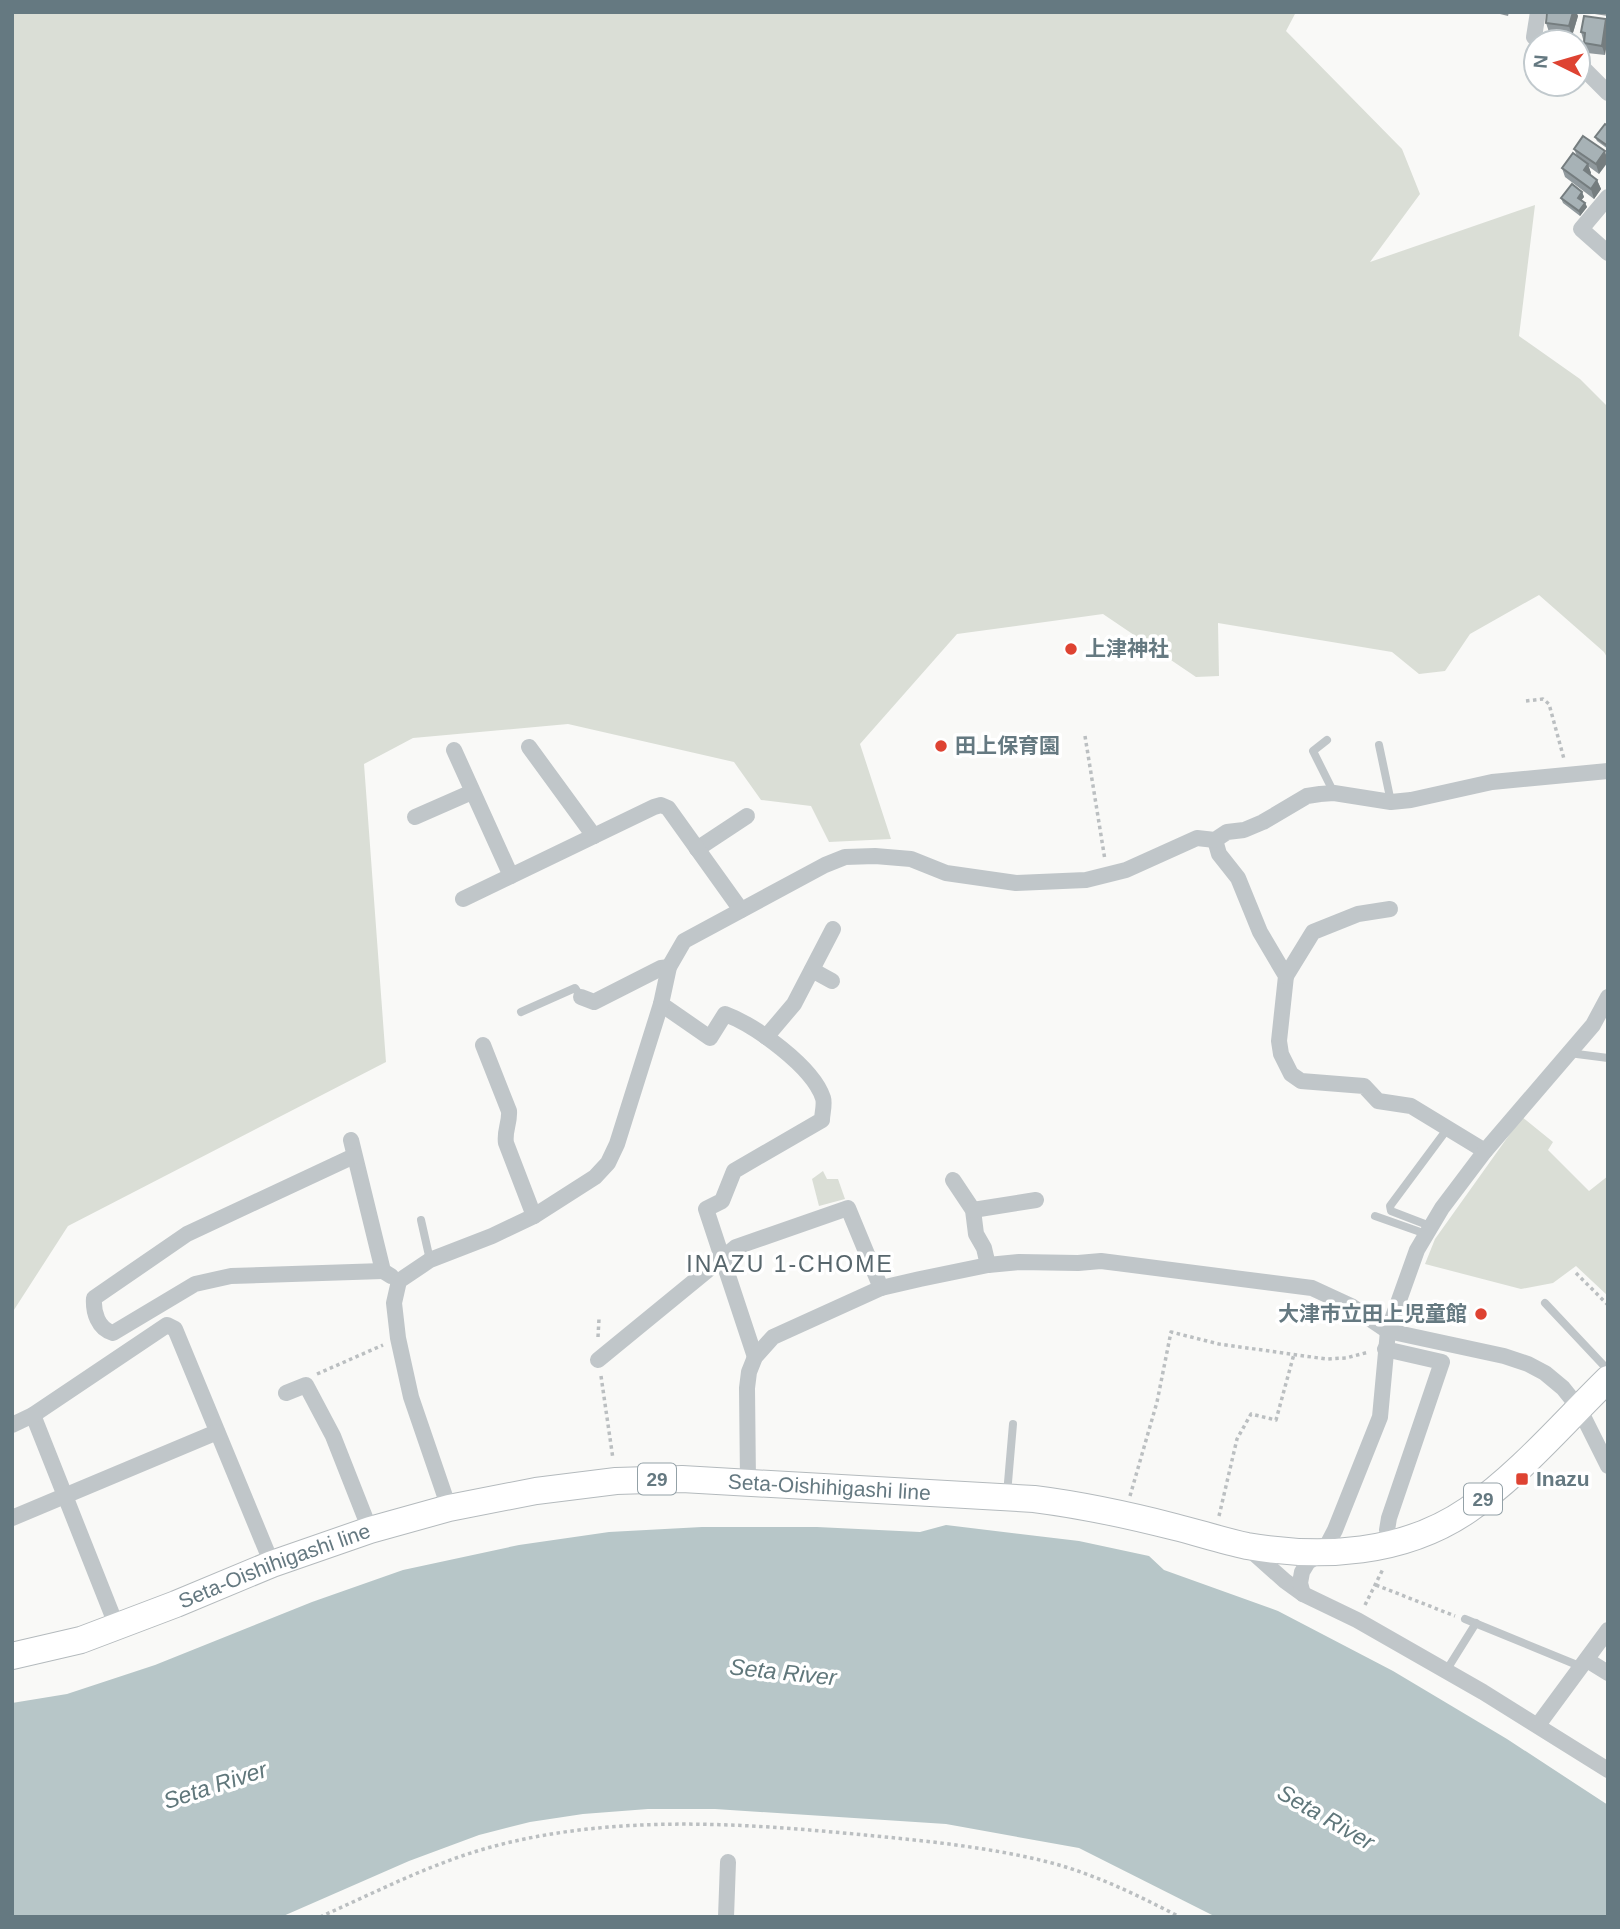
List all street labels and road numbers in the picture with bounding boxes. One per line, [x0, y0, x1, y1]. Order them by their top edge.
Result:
road number: 29 [638, 1464, 676, 1494]
street label: Seta-Oishihigashi line [727, 1470, 931, 1504]
road number: 29 [1464, 1484, 1502, 1514]
street label: Seta-Oishihigashi line [175, 1519, 373, 1613]

